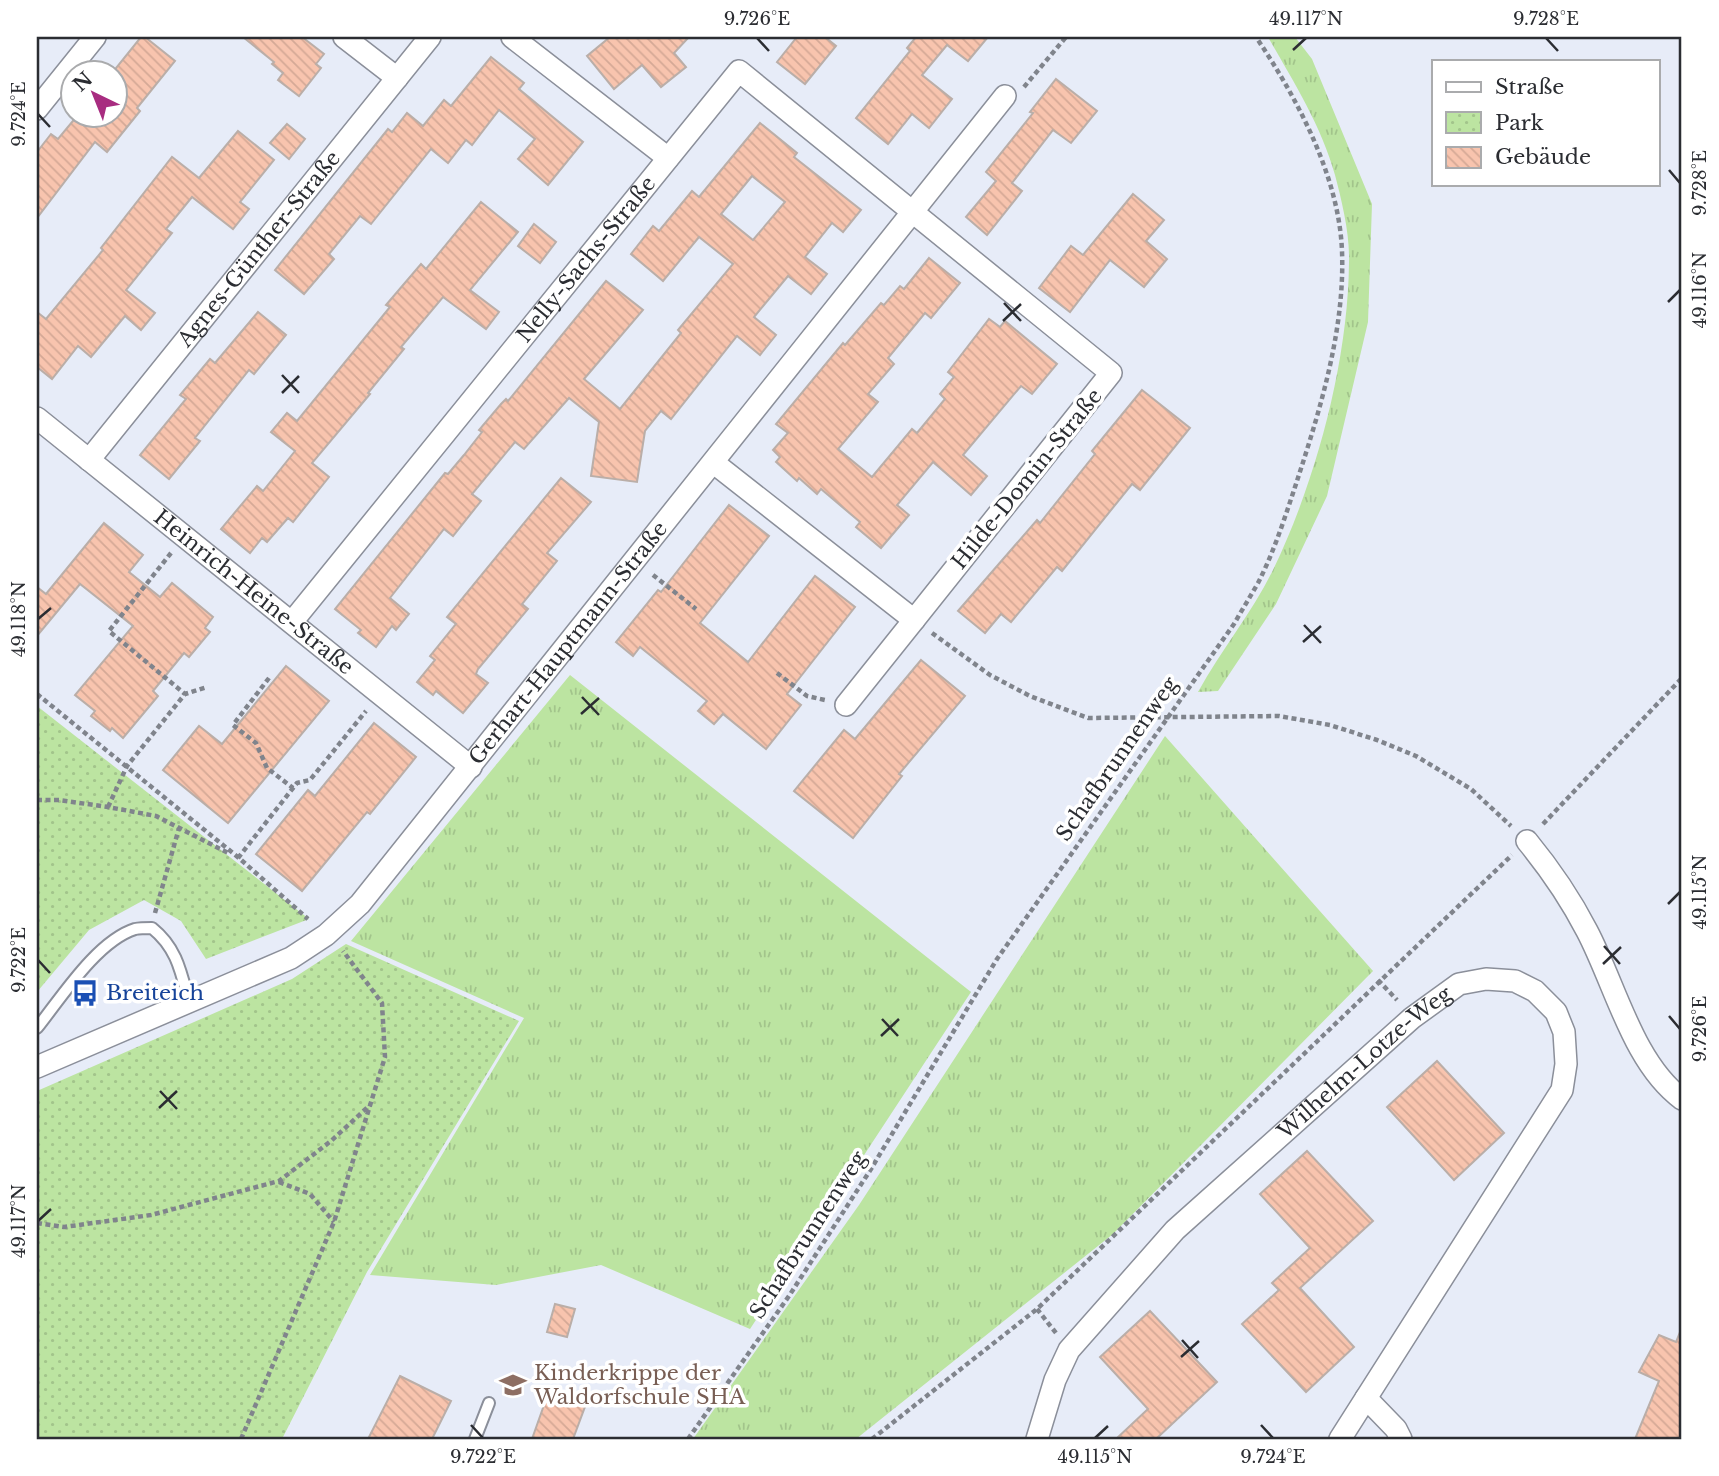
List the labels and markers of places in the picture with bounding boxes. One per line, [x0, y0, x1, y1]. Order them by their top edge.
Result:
bus stop icon: Breiteich [70, 978, 100, 1008]
place label: Breiteich [106, 980, 204, 1006]
place label: Kinderkrippe der Waldorfschule SHA [533, 1360, 746, 1410]
school or university icon: Kinderkrippe der Waldorfschule SHA [498, 1370, 528, 1400]

